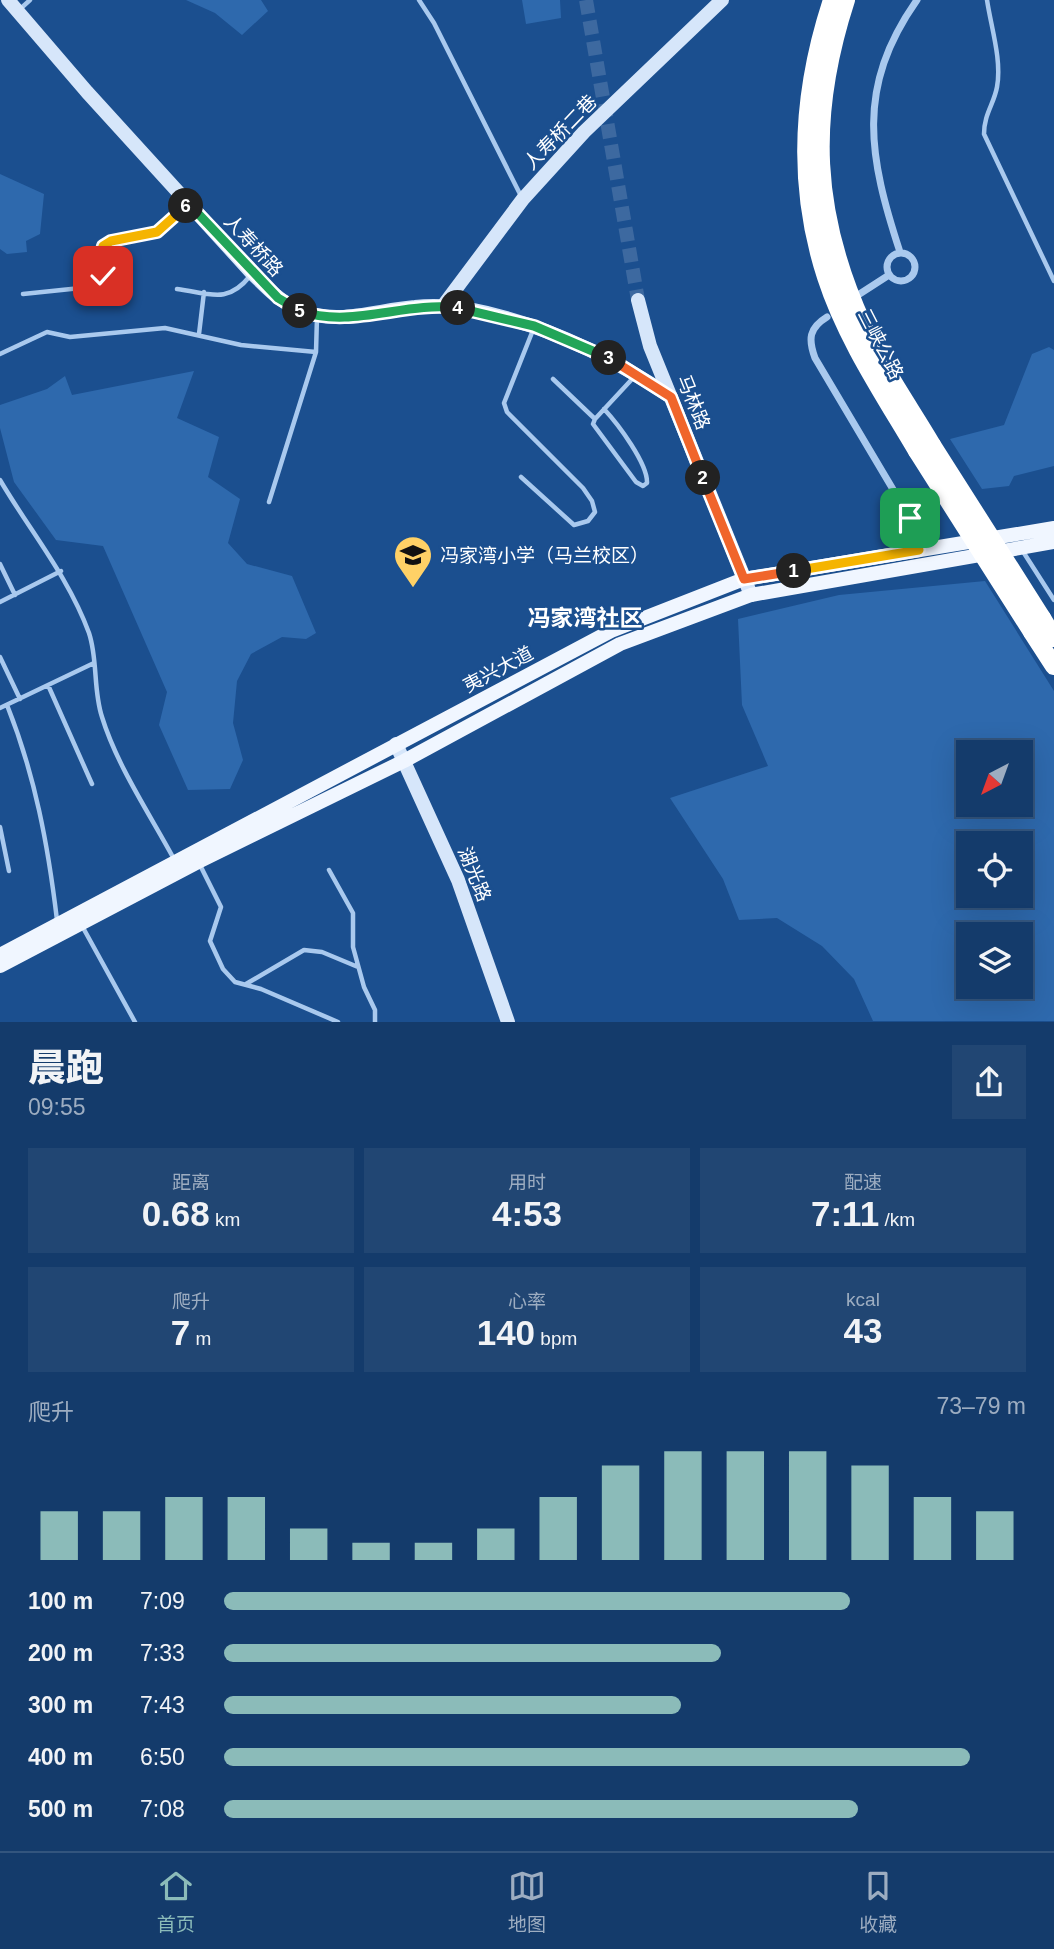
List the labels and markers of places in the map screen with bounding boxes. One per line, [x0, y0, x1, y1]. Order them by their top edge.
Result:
pin: 6 [168, 188, 204, 224]
pin [73, 246, 133, 306]
pin: 4 [440, 290, 476, 326]
pin: 5 [282, 294, 318, 328]
pin: 3 [592, 340, 626, 376]
pin: 2 [686, 461, 720, 496]
pin [880, 488, 940, 548]
school or university icon: 冯家湾小学（马兰校区） [392, 534, 434, 589]
place label: 冯家湾小学（马兰校区） [440, 545, 649, 566]
pin: 1 [776, 554, 812, 588]

